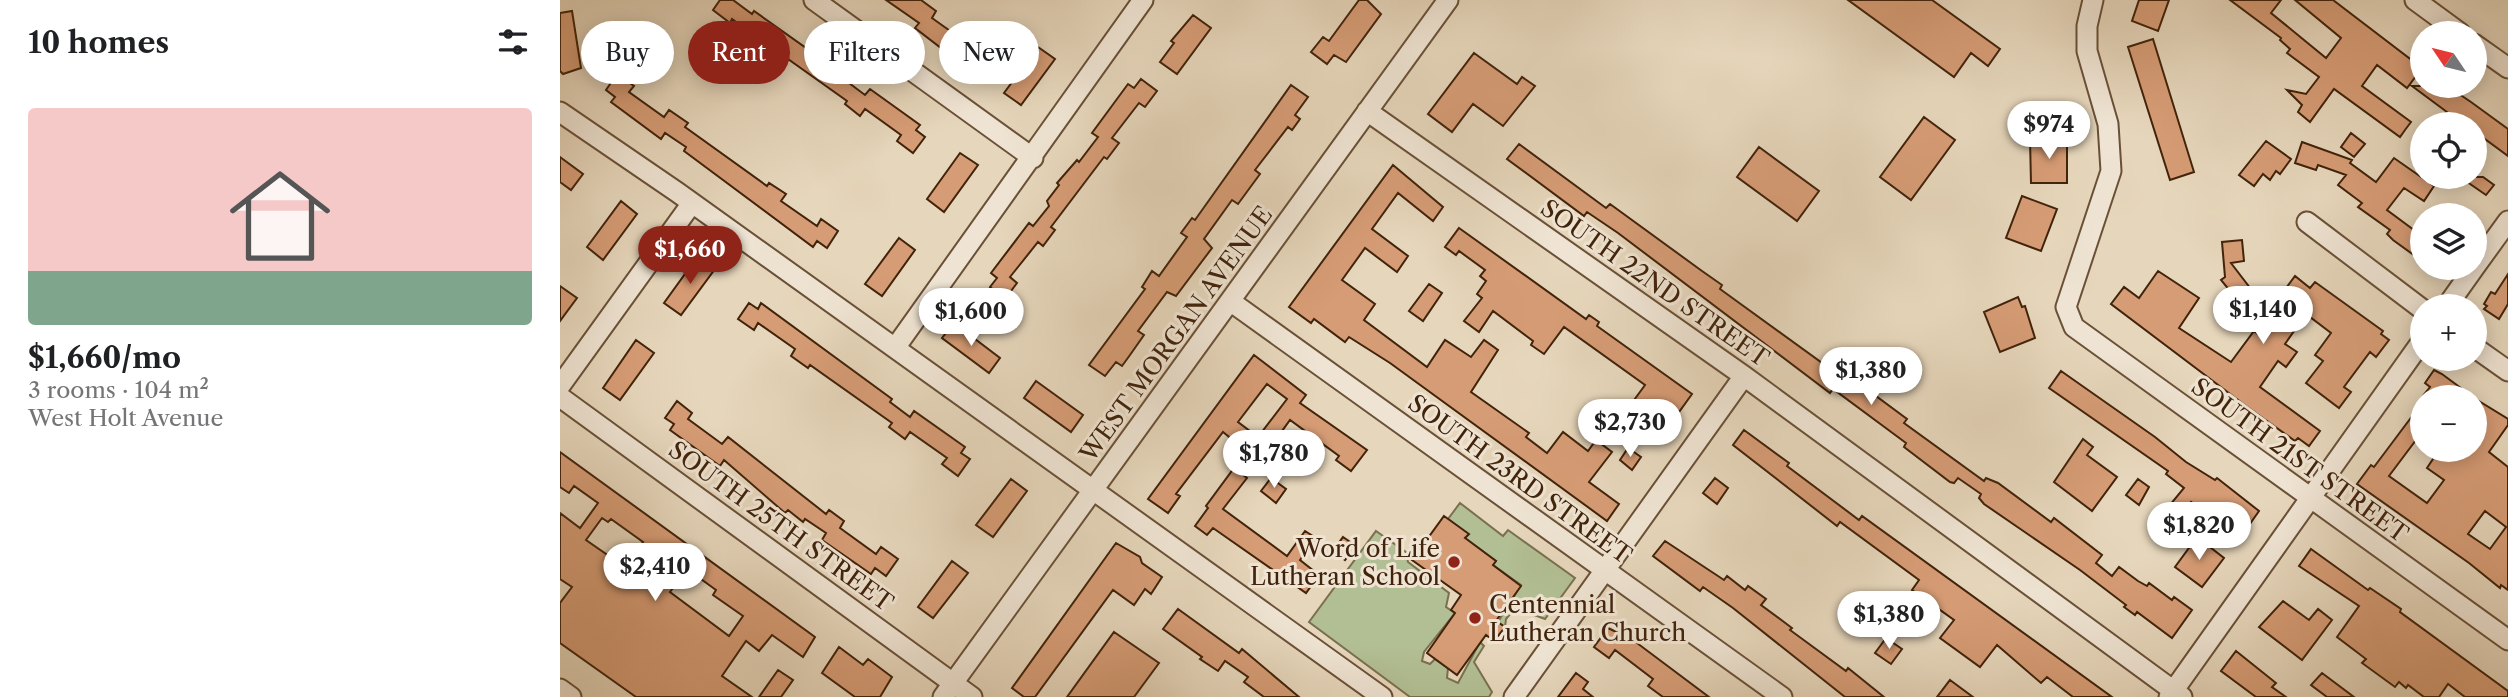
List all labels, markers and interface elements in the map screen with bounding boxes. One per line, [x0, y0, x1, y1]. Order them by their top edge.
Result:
chip: Buy [581, 21, 674, 84]
chip: Rent [688, 21, 790, 84]
chip: Filters [804, 21, 925, 84]
chip: New [939, 21, 1039, 84]
north arrow [2410, 21, 2487, 98]
map controls [2410, 21, 2487, 462]
icon: filters [494, 23, 532, 61]
text: 10 homes [28, 24, 169, 61]
pin: $974 [2008, 102, 2090, 161]
text: $974 [2023, 110, 2075, 138]
button: locate [2410, 112, 2487, 189]
icon: home [217, 153, 343, 279]
street label: SOUTH 22ND STREET [1535, 193, 1775, 373]
street label: WEST MORGAN AVENUE [1073, 201, 1278, 468]
button: layers [2410, 203, 2487, 280]
pin: $1,660 [633, 226, 747, 286]
text: $1,660 [654, 235, 726, 263]
pin: $1,140 [2206, 286, 2320, 346]
pin: $1,600 [914, 288, 1028, 348]
button: + [2410, 294, 2487, 371]
text: $1,140 [2229, 295, 2297, 323]
text: $1,600 [935, 297, 1007, 325]
text: $1,660/mo [28, 339, 181, 376]
pin: $1,380 [1814, 348, 1928, 407]
text: $1,380 [1835, 356, 1907, 384]
street label: SOUTH 21ST STREET [2186, 372, 2414, 548]
text: 3 rooms · 104 m² [28, 376, 209, 404]
button: − [2410, 385, 2487, 462]
street label: SOUTH 23RD STREET [1403, 388, 1637, 570]
pin: $2,730 [1573, 400, 1687, 459]
text: West Holt Avenue [28, 404, 223, 432]
text: $2,730 [1594, 408, 1666, 436]
pin: $1,780 [1217, 430, 1331, 490]
street label: SOUTH 25TH STREET [663, 435, 899, 617]
text: $1,780 [1239, 439, 1309, 467]
pin: $1,820 [2142, 503, 2256, 562]
text: $1,820 [2163, 511, 2235, 539]
place label: Word of Life Lutheran School [1250, 534, 1440, 591]
pin: $2,410 [598, 544, 712, 603]
text: $2,410 [619, 552, 691, 580]
marker: Word of Life Lutheran School [1446, 554, 1462, 570]
place label: Centennial Lutheran Church [1489, 590, 1686, 647]
pin: $1,380 [1832, 592, 1946, 651]
text: $1,380 [1853, 600, 1925, 628]
marker: Centennial Lutheran Church [1467, 610, 1483, 626]

